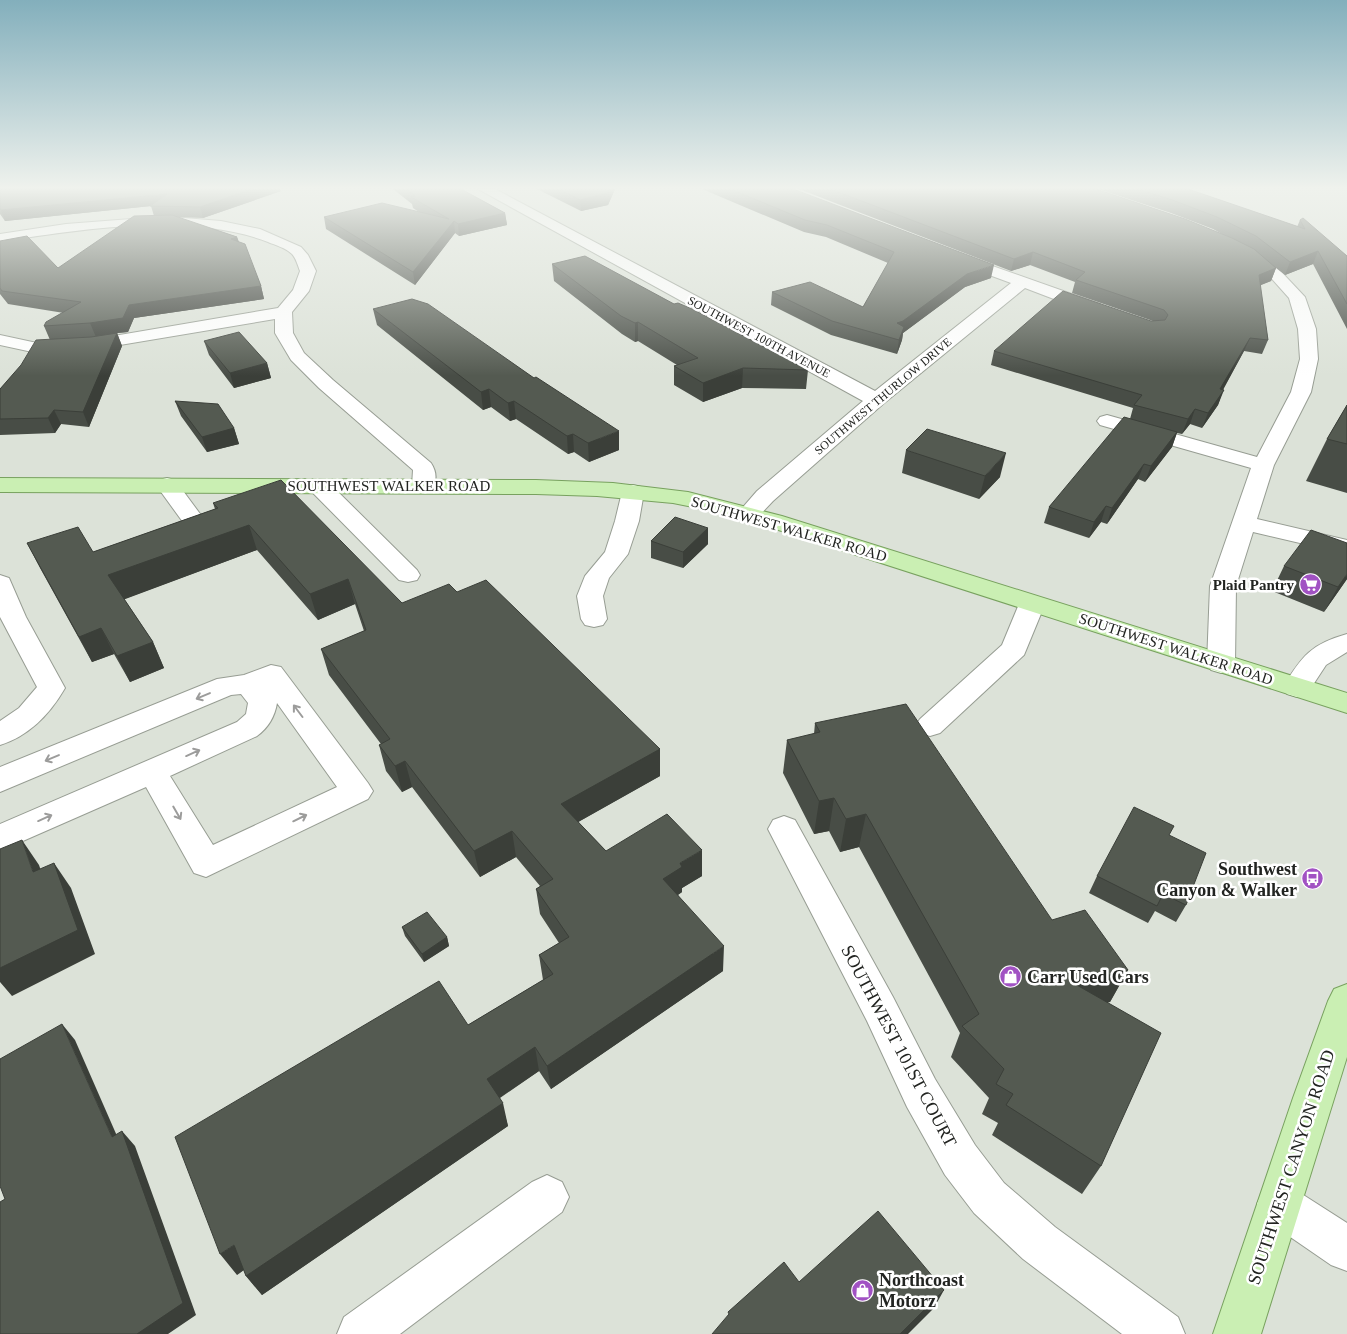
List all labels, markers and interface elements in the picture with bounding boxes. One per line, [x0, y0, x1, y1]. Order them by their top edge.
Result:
street label: SOUTHWEST 100TH AVENUE [685, 293, 833, 381]
street label: SOUTHWEST THURLOW DRIVE [812, 334, 954, 458]
street label: SOUTHWEST WALKER ROAD [288, 478, 491, 494]
street label: SOUTHWEST WALKER ROAD [689, 493, 889, 565]
supermarket icon: Plaid Pantry [1298, 573, 1322, 597]
place label: Plaid Pantry [1213, 577, 1294, 593]
street label: SOUTHWEST WALKER ROAD [1077, 610, 1275, 688]
one-way arrow [195, 692, 211, 701]
one-way arrow [293, 704, 303, 718]
one-way arrow [185, 747, 200, 757]
one-way arrow [45, 755, 60, 764]
one-way arrow [172, 805, 182, 819]
one-way arrow [37, 813, 52, 823]
one-way arrow [292, 813, 307, 822]
place label: Southwest Canyon & Walker [1156, 859, 1297, 900]
bus stop icon: Southwest Canyon & Walker [1301, 867, 1325, 891]
street label: SOUTHWEST 101ST COURT [837, 942, 961, 1150]
shop icon: Carr Used Cars [999, 965, 1023, 989]
place label: Carr Used Cars [1027, 967, 1149, 987]
street label: SOUTHWEST CANYON ROAD [1244, 1047, 1338, 1287]
place label: Northcoast Motorz [879, 1270, 964, 1311]
shop icon: Northcoast Motorz [851, 1278, 875, 1302]

